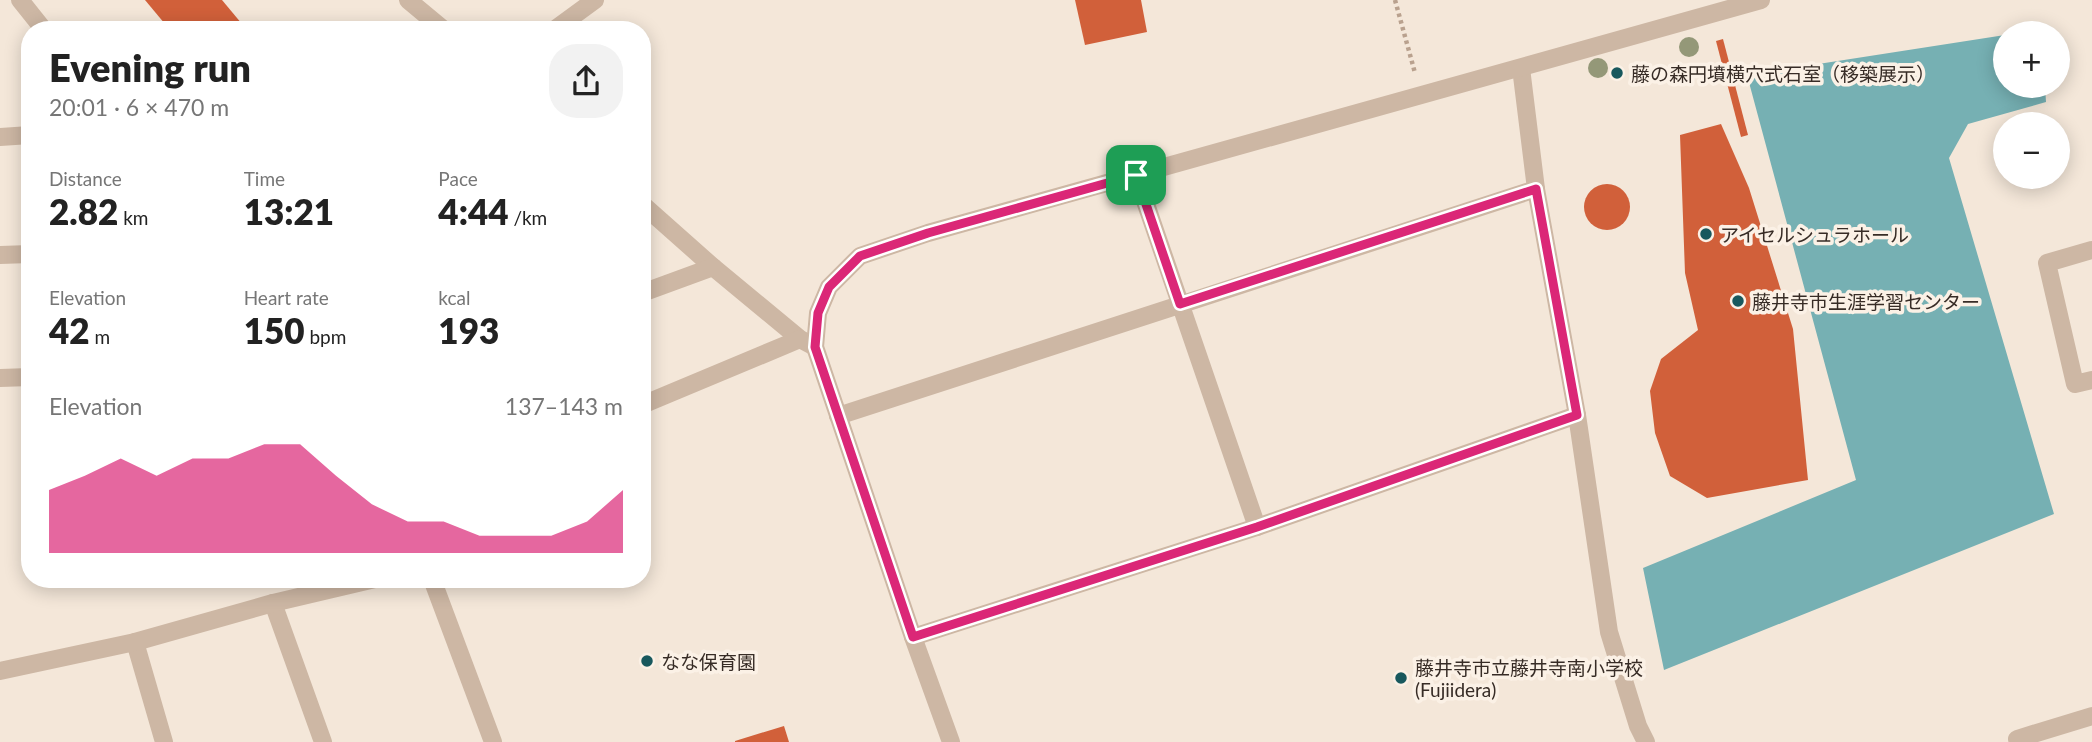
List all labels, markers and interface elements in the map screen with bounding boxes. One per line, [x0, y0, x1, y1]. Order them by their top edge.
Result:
map controls [1993, 21, 2070, 189]
button: + [1993, 21, 2070, 98]
text: Evening run [49, 44, 251, 90]
button: share [549, 44, 623, 118]
place label: 藤の森円墳横穴式石室（移築展示） [1631, 62, 1935, 85]
marker: 藤の森円墳横穴式石室（移築展示） [1609, 65, 1625, 81]
text: 20:01 · 6 × 470 m [49, 93, 229, 121]
button: − [1993, 112, 2070, 189]
pin [1106, 145, 1166, 205]
icon: arrive [1117, 156, 1155, 194]
text: Distance [49, 167, 122, 190]
text: Time [244, 167, 285, 190]
text: Pace [438, 167, 478, 190]
text: 2.82 [49, 190, 118, 232]
text: 13:21 [244, 190, 334, 232]
text: 4:44 [438, 190, 509, 232]
text: km [118, 206, 148, 229]
text: /km [509, 206, 547, 229]
place label: アイセルシュラホール [1720, 223, 1909, 246]
marker: アイセルシュラホール [1698, 226, 1714, 242]
text: Elevation [49, 286, 126, 309]
text: Heart rate [244, 286, 329, 309]
text: kcal [438, 286, 470, 309]
place label: 藤井寺市生涯学習センター [1752, 290, 1980, 313]
marker: 藤井寺市生涯学習センター [1730, 293, 1746, 309]
text: 42 [49, 309, 90, 351]
text: 150 [244, 309, 305, 351]
text: 193 [438, 309, 499, 351]
text: m [90, 325, 110, 348]
text: bpm [305, 325, 346, 348]
text: Elevation [49, 392, 142, 420]
text: 137–143 m [505, 392, 623, 420]
place label: なな保育園 [661, 650, 756, 673]
marker: なな保育園 [639, 653, 655, 669]
place label: 藤井寺市立藤井寺南小学校 (Fujiidera) [1415, 656, 1643, 701]
marker: 藤井寺市立藤井寺南小学校 (Fujiidera) [1393, 670, 1409, 686]

